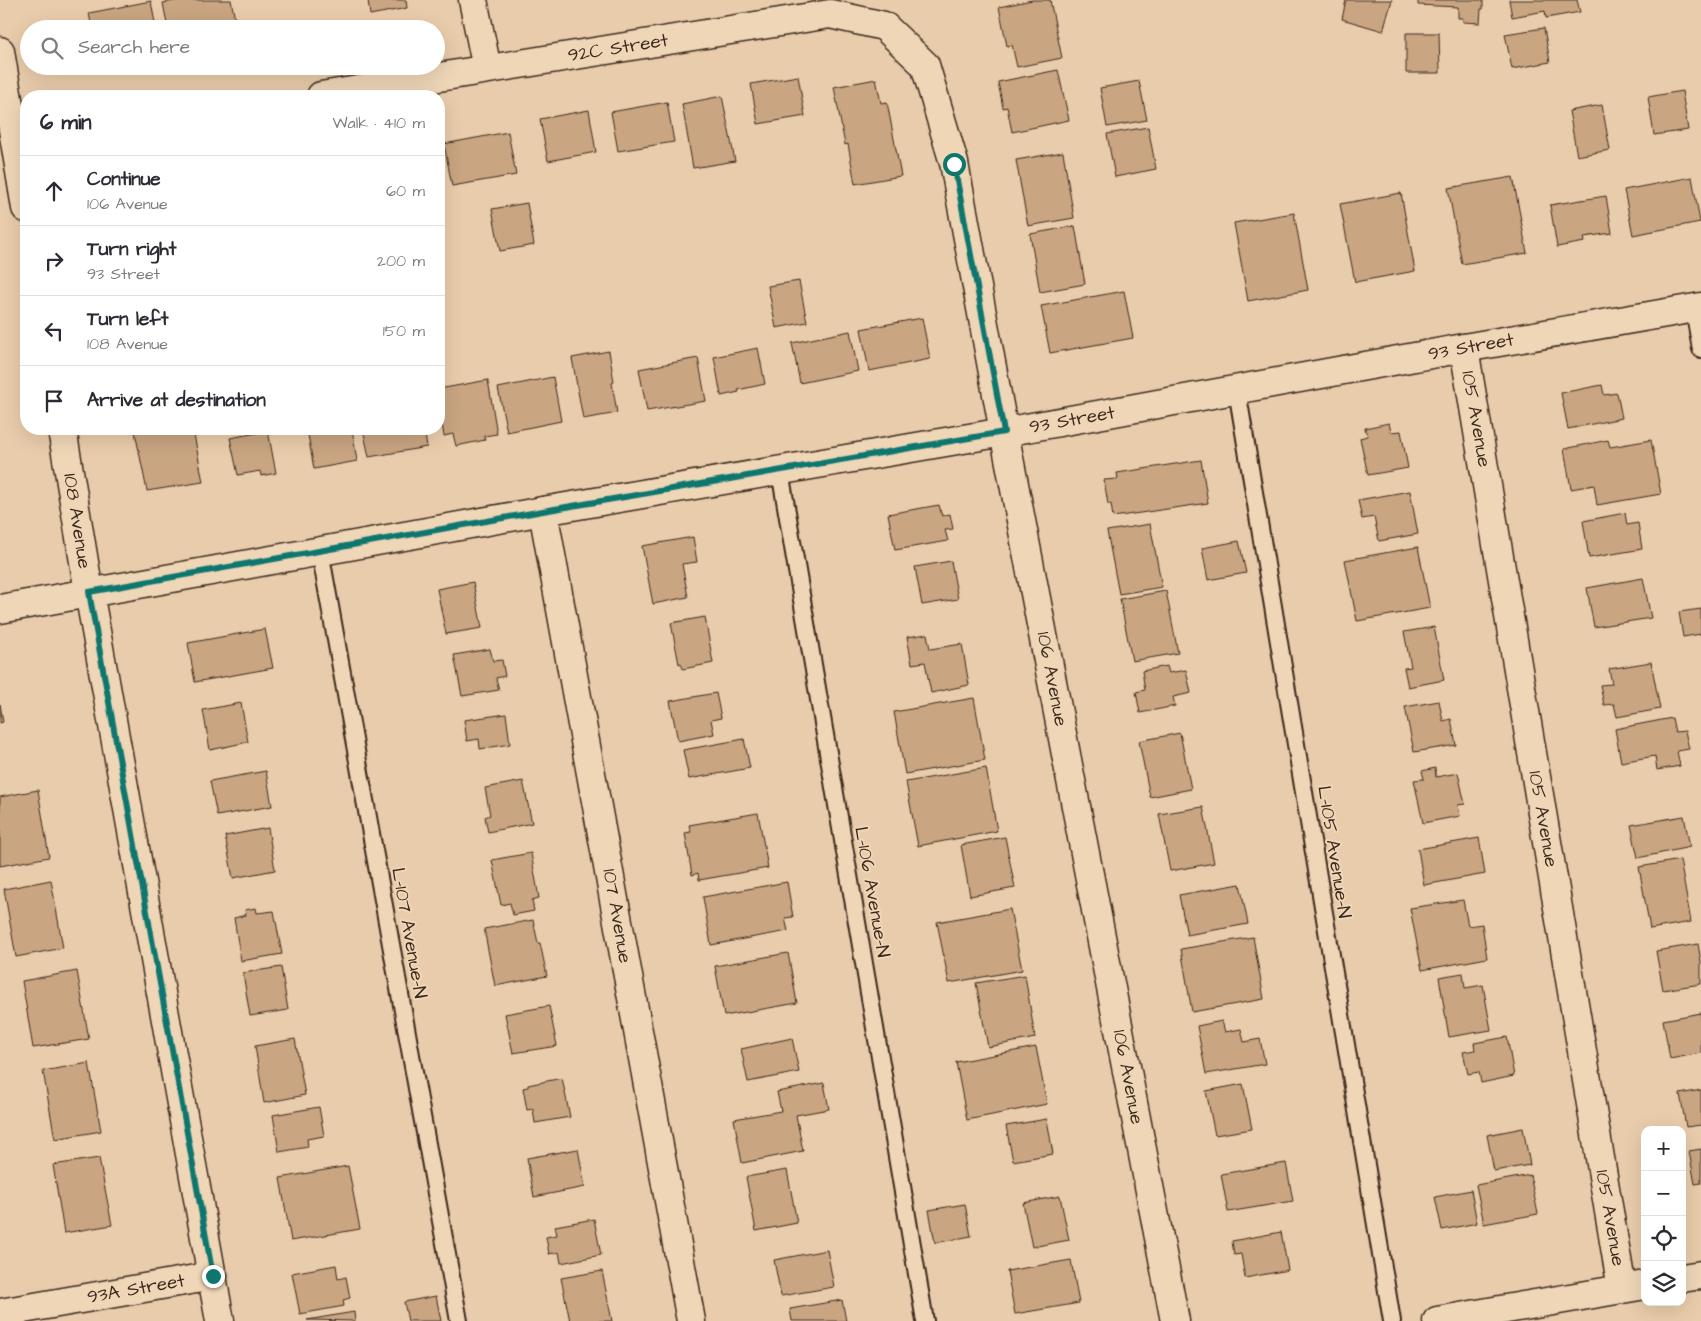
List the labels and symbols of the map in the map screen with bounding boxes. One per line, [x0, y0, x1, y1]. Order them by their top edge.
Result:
street label: 92C Street [566, 27, 670, 69]
route start [943, 153, 966, 176]
street label: 93 Street [1426, 326, 1516, 368]
street label: 105 Avenue [1454, 369, 1498, 469]
street label: 93 Street [1027, 399, 1117, 441]
street label: 108 Avenue [56, 471, 98, 571]
street label: 106 Avenue [1030, 629, 1074, 729]
street label: 105 Avenue [1521, 769, 1565, 869]
street label: L-105 Avenue-N [1310, 784, 1358, 920]
street label: L-106 Avenue-N [847, 824, 897, 960]
street label: L-107 Avenue-N [384, 865, 434, 1001]
street label: 107 Avenue [595, 867, 639, 965]
street label: 106 Avenue [1106, 1027, 1150, 1127]
street label: 105 Avenue [1588, 1168, 1632, 1268]
route end [202, 1265, 225, 1288]
street label: 93A Street [85, 1267, 187, 1311]

